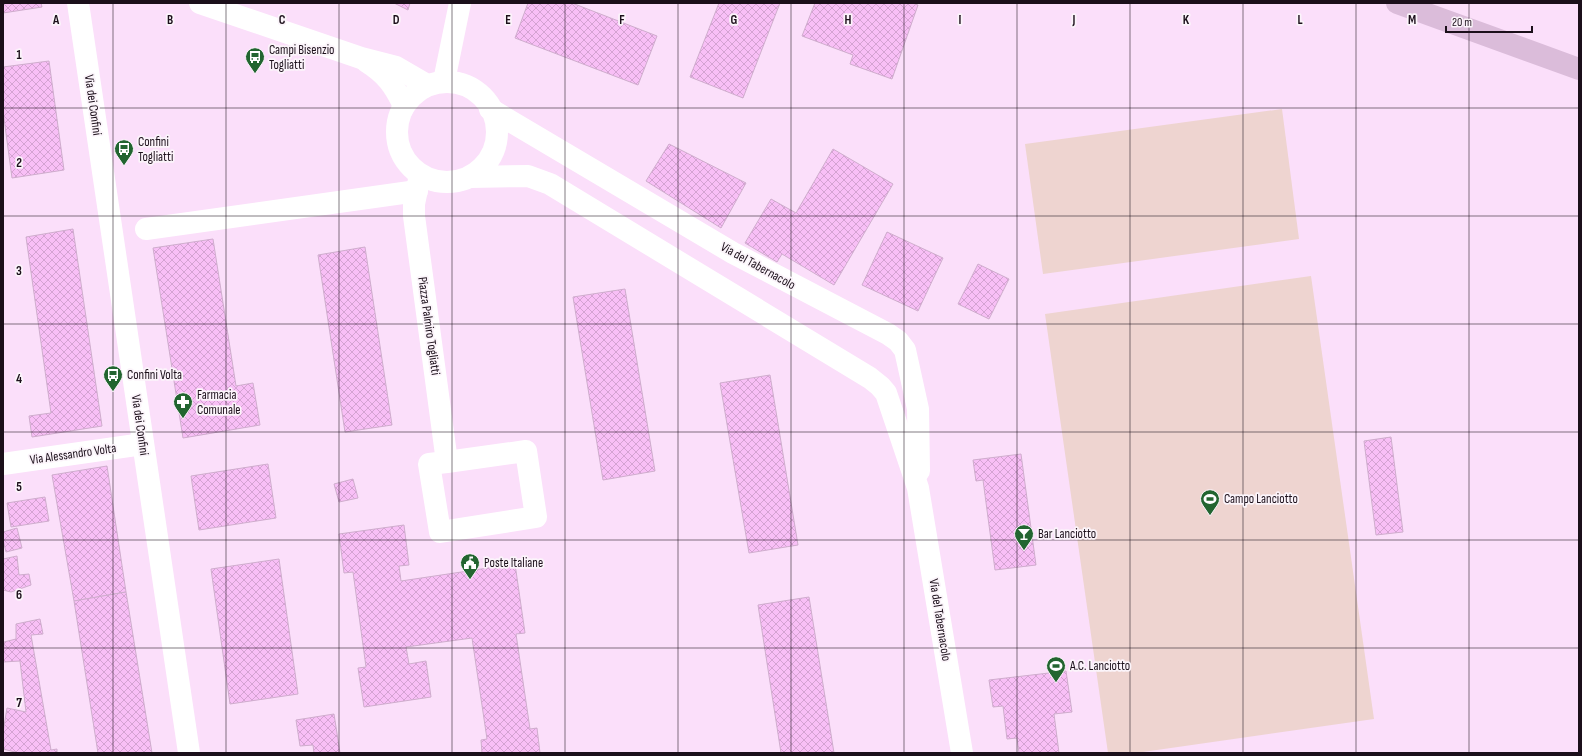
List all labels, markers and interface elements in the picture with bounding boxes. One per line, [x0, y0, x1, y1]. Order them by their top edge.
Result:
scale bar [1446, 8, 1532, 34]
text: A [52, 12, 60, 28]
text: B [167, 12, 173, 28]
text: C [279, 12, 286, 28]
text: D [393, 12, 400, 28]
text: E [505, 12, 511, 28]
text: F [619, 12, 625, 28]
text: G [731, 12, 738, 28]
text: H [845, 12, 852, 28]
text: I [959, 12, 962, 28]
text: J [1072, 12, 1076, 28]
text: K [1183, 12, 1190, 28]
text: L [1297, 12, 1303, 28]
text: M [1408, 12, 1416, 28]
text: 20 m [1452, 15, 1472, 30]
place label: Campi Bisenzio Togliatti [269, 42, 334, 73]
bus stop icon: Campi Bisenzio Togliatti [244, 46, 266, 74]
text: 1 [16, 47, 22, 63]
street label: Via dei Confini [81, 74, 105, 136]
place label: Confini Togliatti [138, 134, 173, 165]
bus stop icon: Confini Togliatti [113, 138, 135, 166]
text: 2 [16, 155, 22, 171]
street label: Via del Tabernacolo [718, 239, 798, 293]
text: 3 [16, 263, 22, 279]
street label: Piazza Palmiro Togliatti [414, 276, 444, 376]
bus stop icon: Confini Volta [102, 364, 124, 392]
place label: Confini Volta [127, 367, 182, 383]
text: 4 [16, 371, 22, 387]
place label: Farmacia Comunale [197, 387, 241, 418]
pharmacy icon: Farmacia Comunale [172, 391, 194, 419]
street label: Via dei Confini [128, 394, 152, 456]
street label: Via Alessandro Volta [29, 440, 117, 468]
text: 5 [16, 479, 22, 495]
sports icon: Campo Lanciotto [1199, 488, 1221, 516]
place label: Campo Lanciotto [1224, 491, 1298, 507]
bar icon: Bar Lanciotto [1013, 523, 1035, 551]
place label: Bar Lanciotto [1038, 526, 1096, 542]
public building icon: Poste Italiane [459, 552, 481, 580]
place label: Poste Italiane [484, 555, 543, 571]
street label: Via del Tabernacolo [926, 578, 954, 662]
text: 6 [16, 587, 22, 603]
sports icon: A.C. Lanciotto [1045, 655, 1067, 683]
place label: A.C. Lanciotto [1069, 658, 1130, 674]
text: 7 [16, 695, 22, 711]

